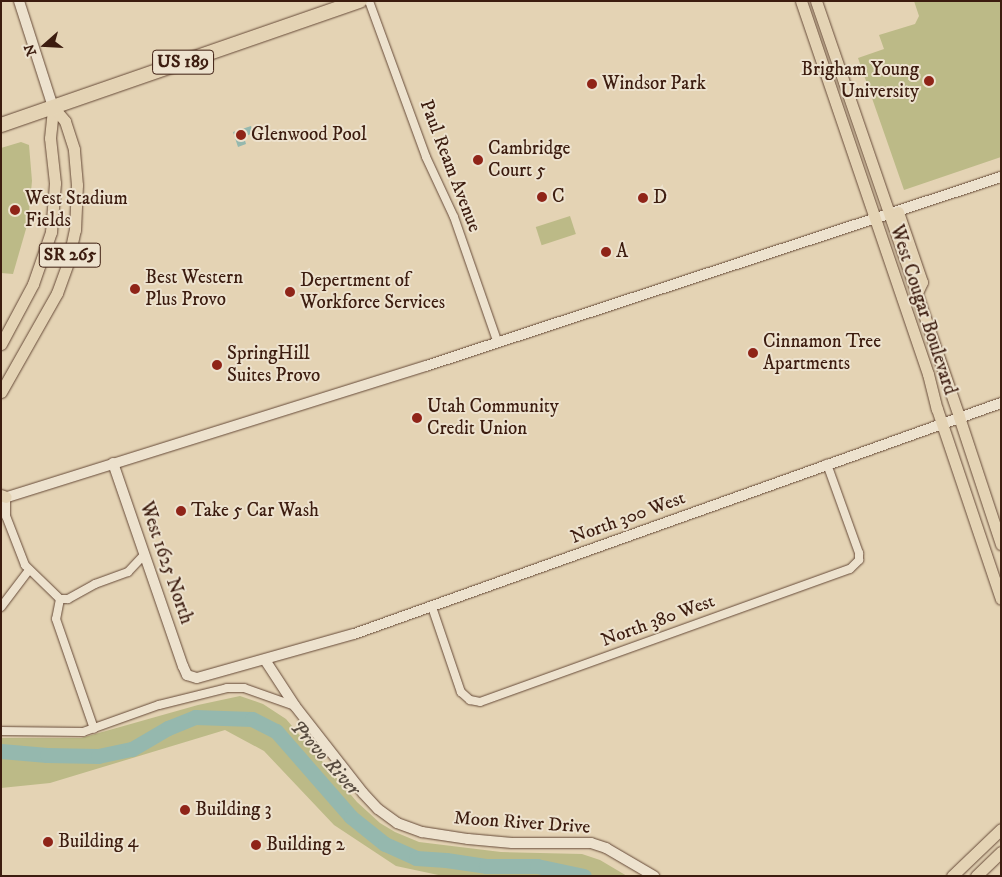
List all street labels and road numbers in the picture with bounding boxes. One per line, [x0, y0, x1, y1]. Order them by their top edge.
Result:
road number: US 189 [152, 46, 214, 78]
street label: Paul Ream Avenue [414, 97, 486, 235]
street label: West Cougar Boulevard [885, 222, 961, 398]
road number: SR 265 [39, 240, 101, 270]
street label: North 300 West [568, 487, 688, 549]
street label: West 1625 North [134, 499, 198, 627]
street label: North 380 West [598, 590, 718, 652]
street label: Moon River Drive [453, 807, 591, 839]

